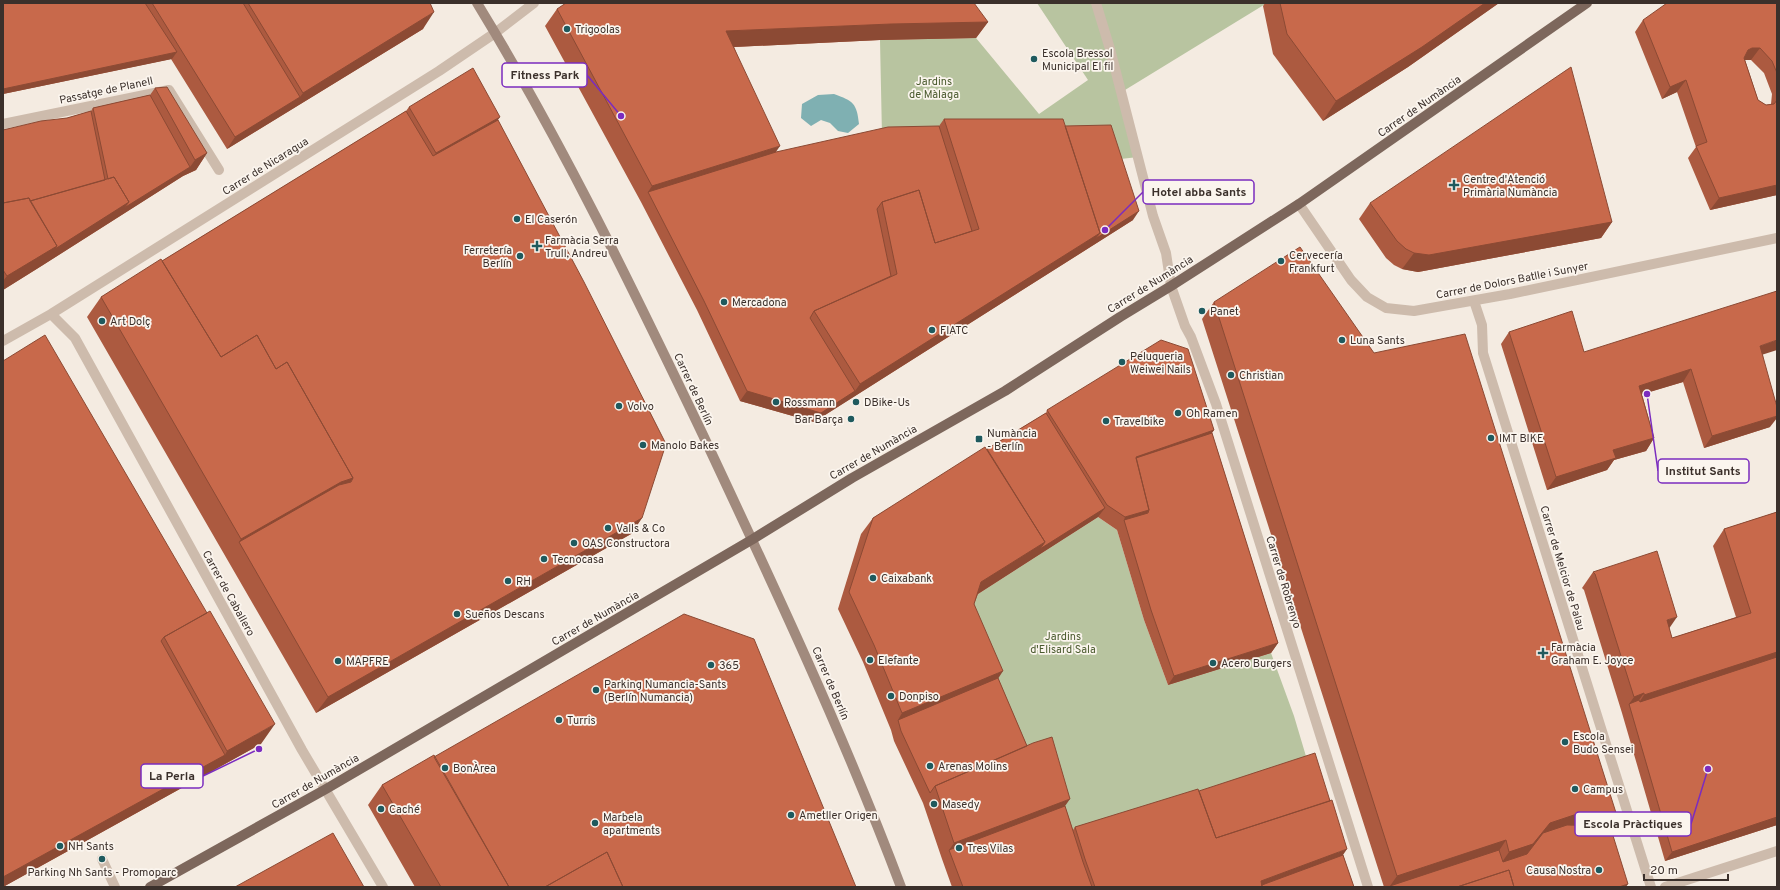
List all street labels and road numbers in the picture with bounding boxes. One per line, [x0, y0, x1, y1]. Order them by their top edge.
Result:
street label: Carrer de Numància [1375, 73, 1464, 141]
street label: Passatge de Planell [58, 74, 154, 108]
street label: Carrer de Nicaragua [220, 135, 311, 199]
street label: Carrer de Numància [1105, 253, 1196, 317]
street label: Carrer de Dolors Batlle i Sunyer [1435, 259, 1590, 303]
street label: Carrer de Berlín [670, 351, 716, 428]
street label: Carrer de Numància [827, 422, 920, 484]
street label: Carrer de Melcior de Palau [1536, 504, 1588, 632]
street label: Carrer de Robrenyo [1262, 534, 1304, 630]
street label: Carrer de Caballero [199, 548, 257, 639]
street label: Carrer de Numància [549, 588, 642, 650]
street label: Carrer de Berlín [808, 645, 852, 722]
street label: Carrer de Numància [269, 751, 362, 813]

